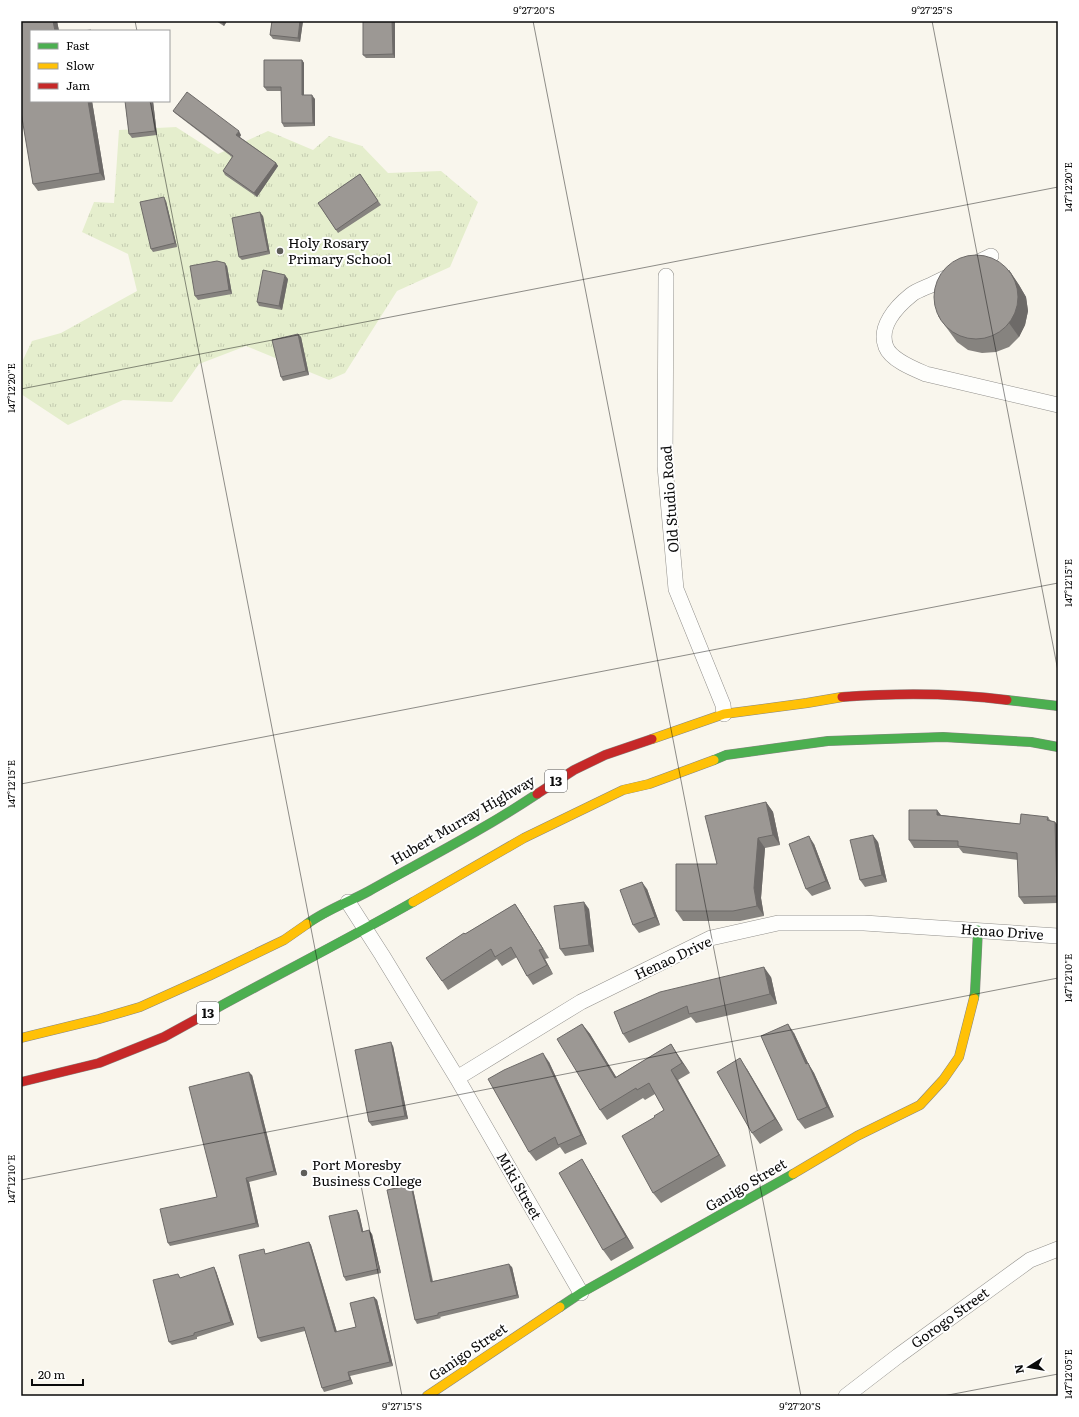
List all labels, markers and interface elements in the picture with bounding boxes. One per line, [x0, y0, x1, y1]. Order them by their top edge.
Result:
text: 9°27'20"S [513, 2, 555, 17]
text: 9°27'25"S [912, 2, 952, 17]
legend [30, 30, 170, 102]
text: Fast [66, 36, 90, 54]
text: Slow [66, 56, 95, 74]
text: Jam [66, 76, 91, 94]
text: 147°12'20"E [1060, 162, 1075, 212]
place label: Holy Rosary Primary School [288, 232, 392, 268]
marker: Holy Rosary Primary School [275, 246, 285, 256]
text: 147°12'20"E [3, 363, 18, 413]
street label: Old Studio Road [655, 444, 683, 553]
text: 147°12'15"E [1060, 559, 1075, 607]
text: 147°12'15"E [3, 760, 18, 808]
street label: Hubert Murray Highway [387, 769, 539, 869]
road number: 13 [545, 770, 567, 792]
street label: Henao Drive [960, 918, 1044, 944]
street label: Henao Drive [631, 930, 715, 984]
text: 147°12'10"E [1060, 954, 1075, 1002]
road number: 13 [197, 1002, 219, 1024]
street label: Miki Street [493, 1148, 547, 1223]
street label: Ganigo Street [701, 1153, 790, 1215]
place label: Port Moresby Business College [312, 1154, 422, 1190]
text: 147°12'10"E [3, 1155, 18, 1203]
marker: Port Moresby Business College [299, 1168, 309, 1178]
street label: Gorogo Street [906, 1282, 993, 1352]
street label: Ganigo Street [424, 1317, 511, 1385]
north arrow [1009, 1347, 1049, 1387]
text: 147°12'05"E [1060, 1349, 1075, 1399]
scale bar [32, 1361, 83, 1387]
text: N [1009, 1363, 1027, 1375]
text: 20 m [38, 1365, 65, 1383]
text: 9°27'15"S [382, 1398, 422, 1413]
text: 9°27'20"S [779, 1398, 821, 1413]

